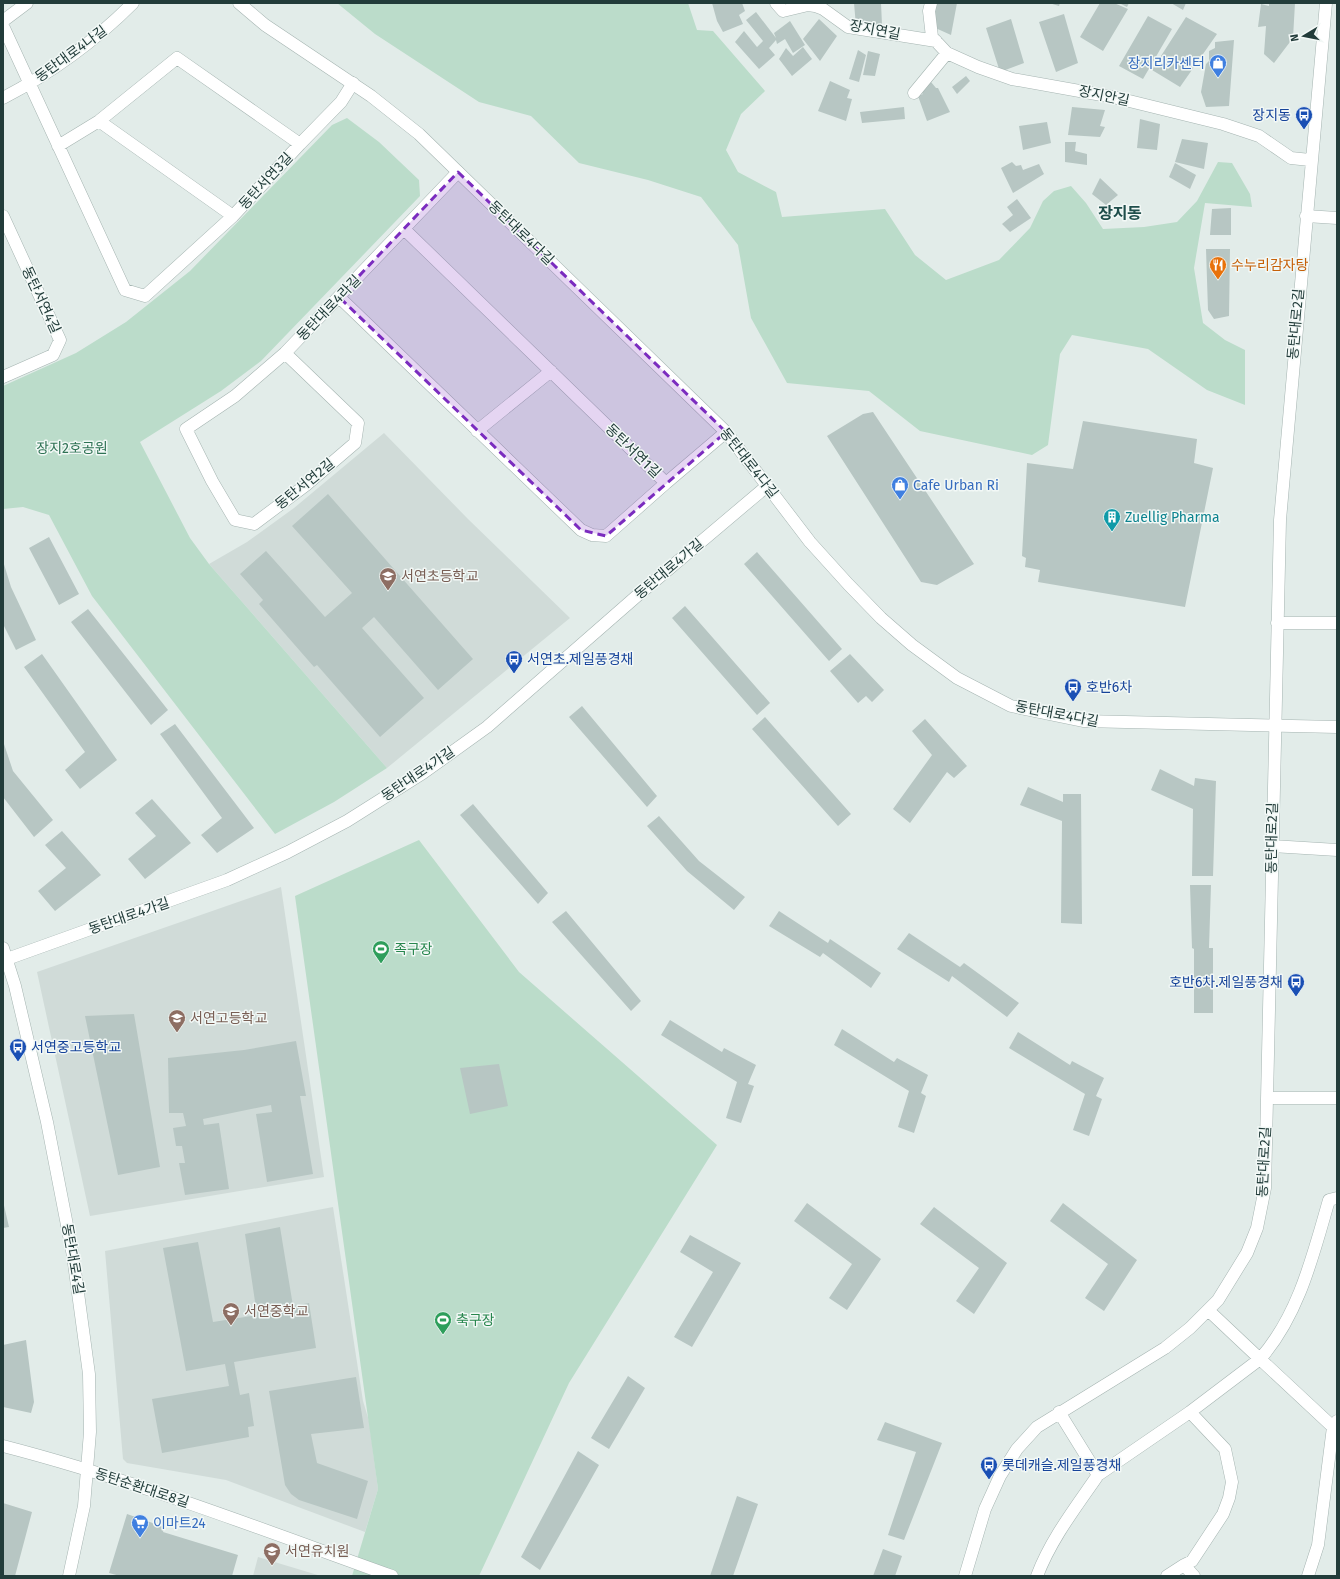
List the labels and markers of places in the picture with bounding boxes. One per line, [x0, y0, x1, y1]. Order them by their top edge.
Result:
shop icon: 장지리카센터 [1208, 53, 1228, 78]
place label: 장지리카센터 [1128, 55, 1205, 72]
bus stop icon: 장지동 [1294, 105, 1314, 130]
place label: 장지동 [1252, 107, 1291, 124]
restaurant icon: 수누리감자탕 [1208, 255, 1228, 280]
place label: 수누리감자탕 [1231, 257, 1308, 274]
shop icon: Cafe Urban Ri [890, 475, 910, 500]
place label: Cafe Urban Ri [913, 477, 999, 494]
building icon: Zuellig Pharma [1102, 507, 1122, 532]
place label: Zuellig Pharma [1125, 509, 1220, 526]
school or university icon: 서연초등학교 [378, 566, 398, 591]
place label: 서연초등학교 [401, 568, 478, 585]
bus stop icon: 서연초.제일풍경채 [504, 649, 524, 674]
place label: 서연초.제일풍경채 [527, 651, 633, 668]
bus stop icon: 호반6차 [1063, 677, 1083, 702]
place label: 호반6차 [1086, 679, 1132, 696]
sports icon: 족구장 [371, 939, 391, 964]
place label: 족구장 [394, 941, 433, 958]
bus stop icon: 호반6차.제일풍경채 [1286, 972, 1306, 997]
place label: 호반6차.제일풍경채 [1169, 974, 1283, 991]
school or university icon: 서연고등학교 [167, 1008, 187, 1033]
place label: 서연고등학교 [190, 1010, 267, 1027]
bus stop icon: 서연중고등학교 [8, 1037, 28, 1062]
place label: 서연중고등학교 [31, 1039, 121, 1056]
school or university icon: 서연중학교 [221, 1301, 241, 1326]
place label: 서연중학교 [244, 1303, 309, 1320]
sports icon: 축구장 [433, 1310, 453, 1335]
place label: 축구장 [456, 1312, 495, 1329]
bus stop icon: 롯데캐슬.제일풍경채 [979, 1455, 999, 1480]
place label: 롯데캐슬.제일풍경채 [1002, 1457, 1121, 1474]
supermarket icon: 이마트24 [130, 1513, 150, 1538]
place label: 이마트24 [153, 1515, 206, 1532]
school or university icon: 서연유치원 [262, 1541, 282, 1566]
place label: 서연유치원 [285, 1543, 349, 1560]

